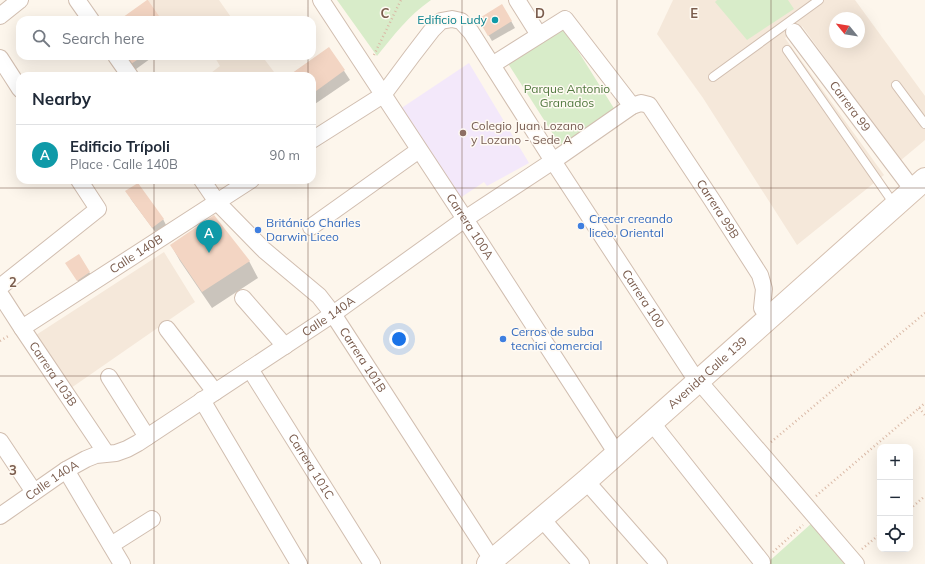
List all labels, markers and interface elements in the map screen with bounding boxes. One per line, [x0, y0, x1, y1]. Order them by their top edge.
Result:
text: C [381, 5, 390, 21]
text: D [535, 5, 545, 21]
text: E [690, 5, 698, 21]
place label: Edificio Ludy [417, 12, 488, 27]
north arrow [829, 12, 865, 48]
marker: Edificio Ludy [490, 15, 500, 25]
search box [16, 16, 316, 60]
icon: search [30, 27, 52, 49]
text: Search here [62, 29, 144, 48]
street label: Carrera 99 [826, 78, 874, 134]
park label: Parque Antonio Granados [524, 81, 610, 110]
text: Nearby [32, 88, 91, 109]
place label: Colegio Juan Lozano y Lozano - Sede A [471, 118, 584, 147]
marker: Colegio Juan Lozano y Lozano - Sede A [458, 128, 468, 138]
text: Edificio Trípoli [70, 137, 170, 156]
text: A [40, 147, 50, 163]
text: 90 m [270, 147, 300, 163]
text: Place · Calle 140B [70, 156, 178, 172]
street label: Carrera 99B [693, 176, 743, 241]
street label: Carrera 100A [443, 191, 497, 262]
place label: Crecer creando liceo. Oriental [589, 211, 673, 240]
place label: Británico Charles Darwin Liceo [266, 215, 361, 244]
pin: A [196, 220, 222, 253]
marker: Crecer creando liceo. Oriental [576, 221, 586, 231]
marker: Británico Charles Darwin Liceo [253, 225, 263, 235]
street label: Calle 140B [107, 231, 165, 276]
street label: Carrera 100 [619, 267, 668, 331]
text: 2 [9, 274, 17, 290]
street label: Calle 140A [299, 293, 358, 340]
street label: Carrera 101B [337, 324, 390, 395]
place label: Cerros de suba tecnici comercial [511, 324, 602, 353]
your location [389, 329, 409, 349]
street label: Avenida Calle 139 [664, 333, 750, 412]
marker: Cerros de suba tecnici comercial [498, 334, 508, 344]
street label: Carrera 103B [26, 339, 80, 409]
street label: Carrera 101C [285, 431, 338, 502]
map controls [877, 444, 913, 552]
button: + [877, 444, 913, 480]
street label: Calle 140A [22, 457, 81, 503]
text: 3 [9, 462, 17, 478]
button: − [877, 480, 913, 516]
button: locate [877, 516, 913, 552]

